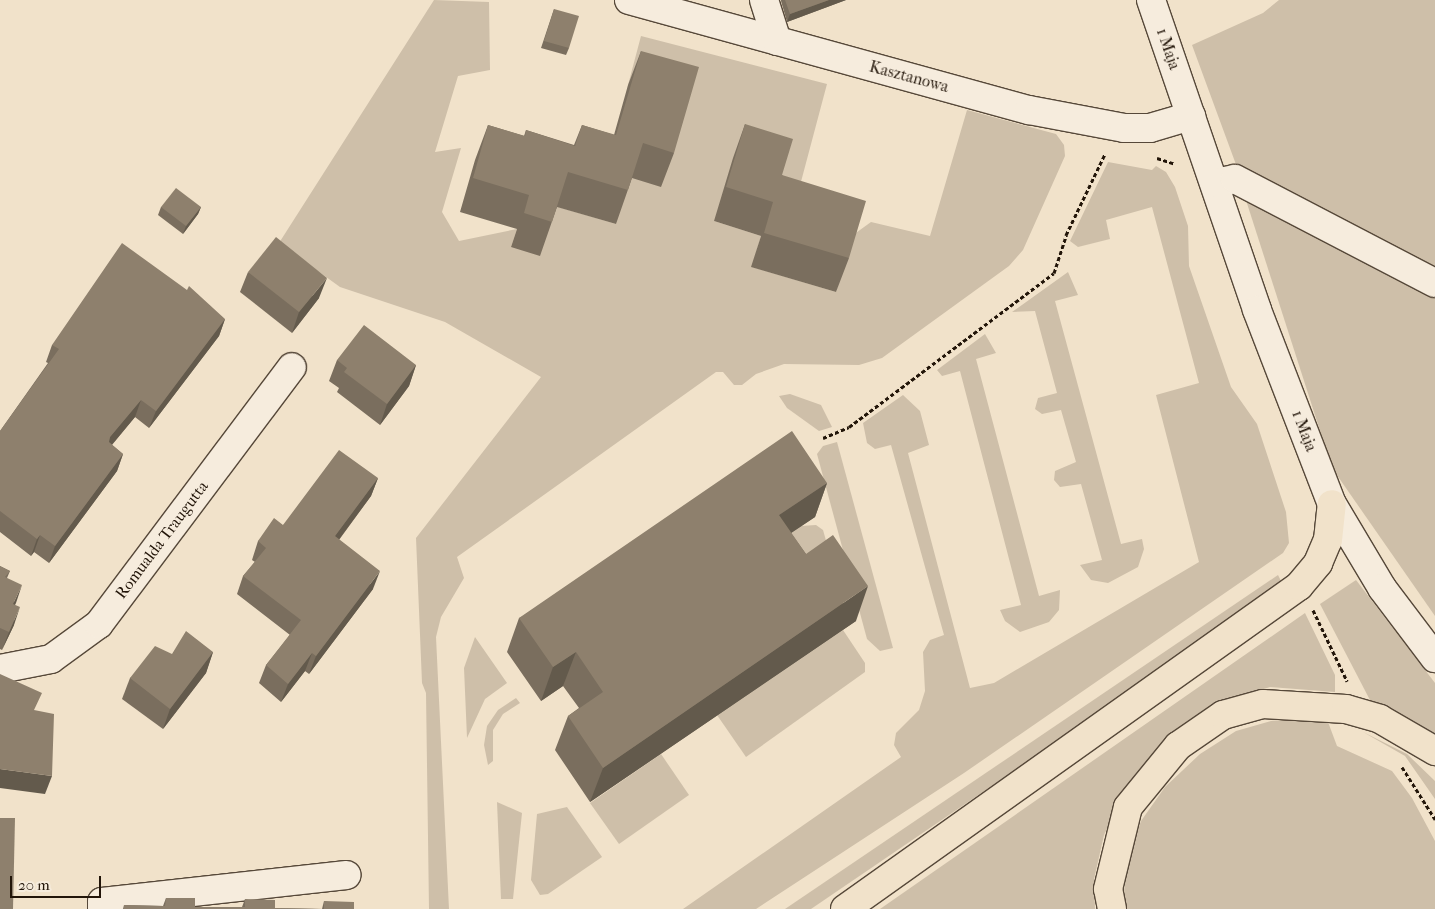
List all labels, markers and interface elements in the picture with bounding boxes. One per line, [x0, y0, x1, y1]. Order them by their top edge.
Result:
street label: 1 Maja [1152, 26, 1184, 72]
street label: Kasztanowa [867, 57, 951, 97]
street label: 1 Maja [1287, 408, 1321, 454]
street label: Romualda Traugutta [111, 477, 213, 603]
scale bar [12, 866, 104, 898]
text: 20 m [18, 876, 50, 894]

